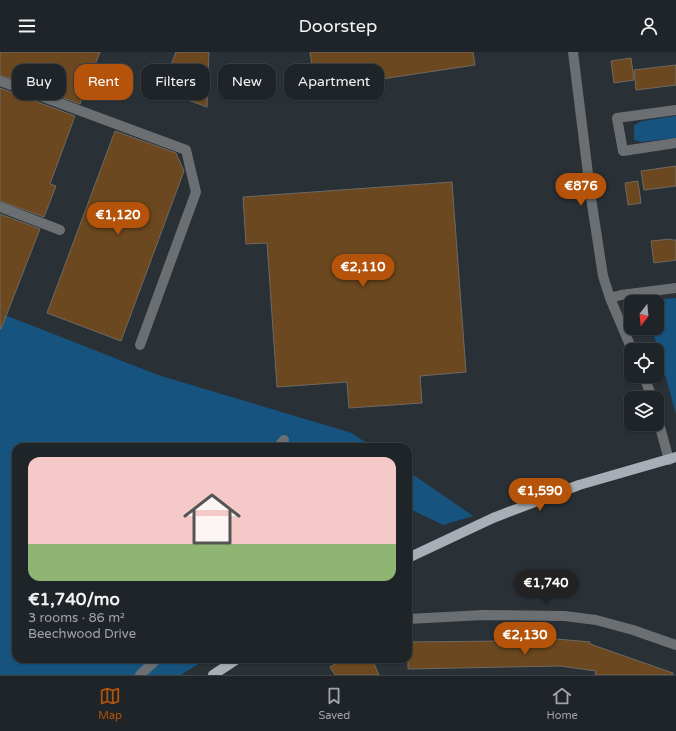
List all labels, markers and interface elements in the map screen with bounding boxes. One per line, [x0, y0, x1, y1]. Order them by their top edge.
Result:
icon: menu [16, 15, 38, 37]
text: Doorstep [299, 15, 377, 37]
icon: person [638, 15, 660, 37]
chip: Buy [12, 64, 66, 100]
chip: Rent [74, 64, 133, 100]
chip: Filters [141, 64, 210, 100]
chip: New [218, 64, 276, 100]
chip: Apartment [284, 64, 384, 100]
pin: €876 [557, 173, 605, 207]
text: €876 [564, 178, 598, 194]
pin: €1,120 [85, 202, 151, 236]
text: €1,120 [96, 207, 140, 223]
pin: €2,110 [330, 254, 396, 288]
text: €2,110 [341, 259, 385, 275]
north arrow [624, 295, 664, 335]
map controls [624, 295, 664, 431]
button: locate [624, 343, 664, 383]
button: layers [624, 391, 664, 431]
pin: €1,590 [507, 478, 573, 512]
icon: home [176, 483, 248, 555]
text: €1,590 [518, 483, 562, 499]
pin: €1,740 [513, 570, 579, 604]
text: €1,740 [524, 575, 568, 591]
text: €1,740/mo [28, 589, 120, 610]
text: 3 rooms · 86 m² [28, 610, 125, 626]
pin: €2,130 [492, 622, 558, 656]
text: Beechwood Drive [28, 626, 136, 642]
text: €2,130 [503, 627, 547, 643]
tab: Map [98, 685, 122, 722]
tab: Saved [318, 685, 350, 722]
tab: Home [547, 685, 578, 722]

